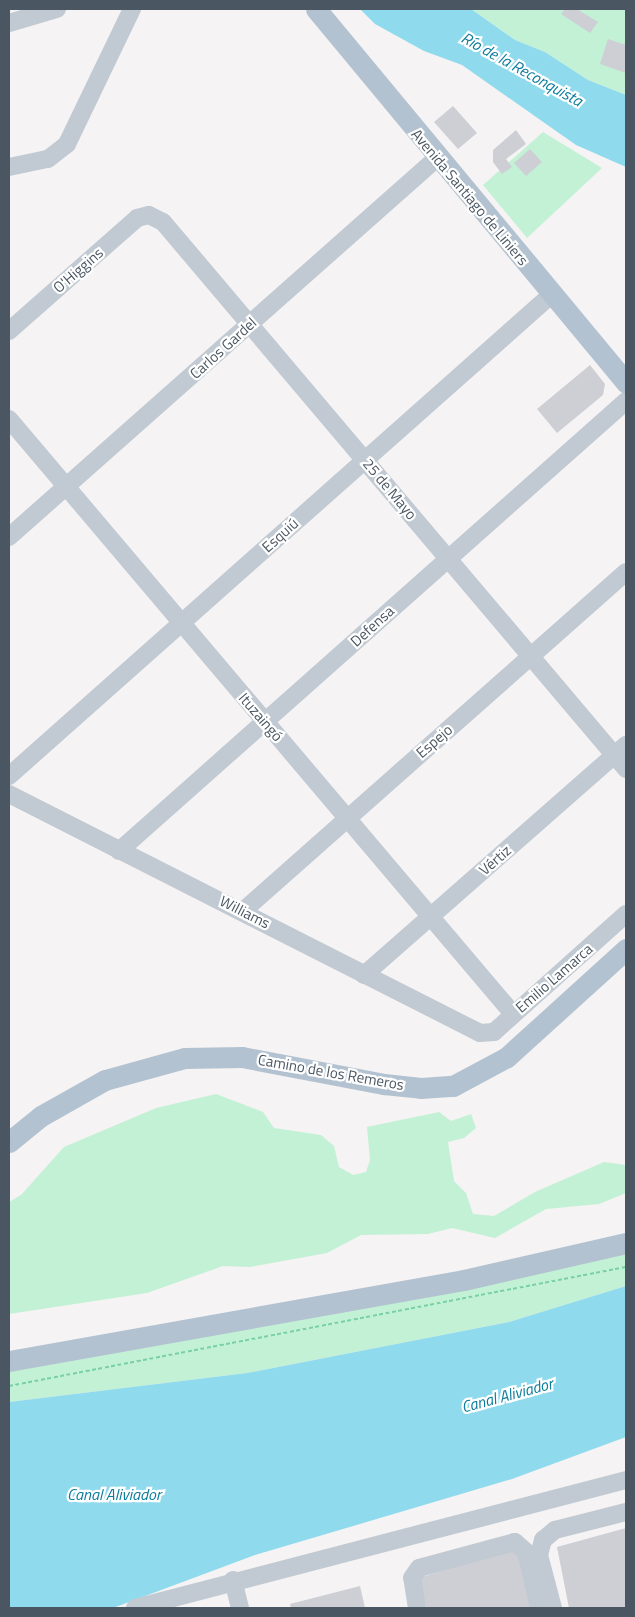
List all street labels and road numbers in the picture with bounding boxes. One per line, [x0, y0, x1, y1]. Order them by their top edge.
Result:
street label: Avenida Santiago de Liniers [408, 125, 532, 269]
street label: O'Higgins [49, 243, 107, 297]
street label: Carlos Gardel [186, 313, 260, 383]
street label: 25 de Mayo [359, 455, 421, 523]
street label: Esquiú [258, 514, 302, 556]
street label: Defensa [347, 602, 397, 650]
street label: Ituzaingó [235, 689, 287, 745]
street label: Espejo [412, 720, 456, 762]
street label: Vértiz [475, 841, 515, 879]
street label: Williams [217, 892, 273, 932]
street label: Emilio Lamarca [512, 940, 596, 1016]
street label: Camino de los Remeros [257, 1050, 405, 1094]

